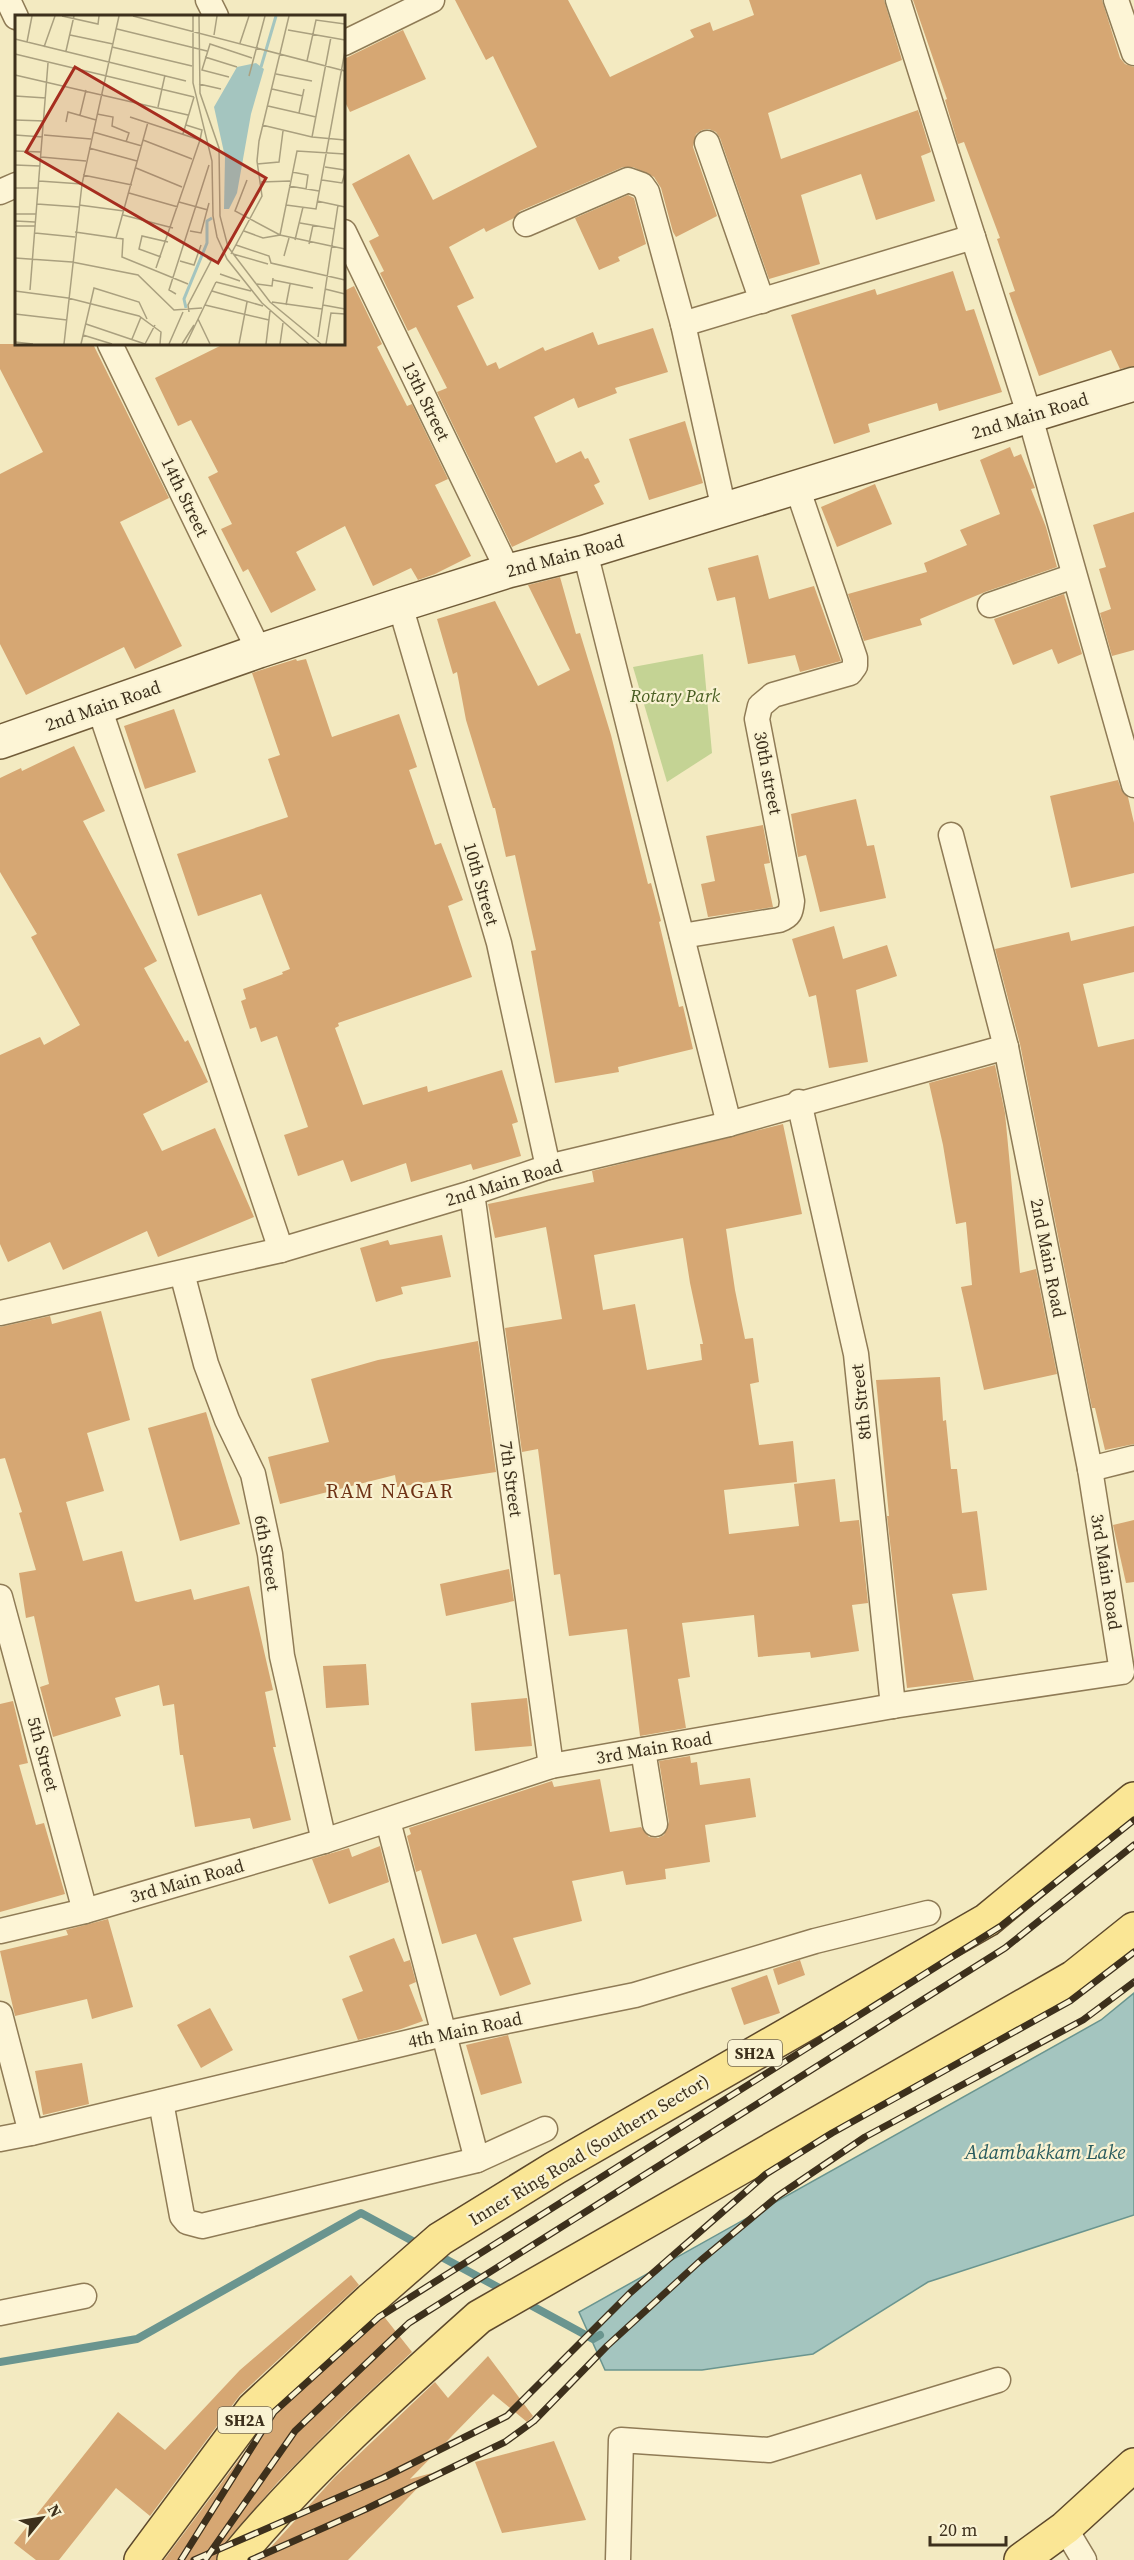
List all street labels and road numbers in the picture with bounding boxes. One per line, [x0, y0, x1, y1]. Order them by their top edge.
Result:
street label: 13th Street [396, 357, 456, 445]
street label: 2nd Main Road [969, 386, 1091, 445]
street label: 14th Street [155, 453, 215, 541]
street label: 2nd Main Road [503, 528, 626, 583]
street label: 2nd Main Road [42, 674, 164, 737]
street label: 30th street [748, 729, 789, 817]
street label: 10th Street [458, 839, 505, 928]
street label: 2nd Main Road [443, 1153, 565, 1212]
street label: 2nd Main Road [1025, 1196, 1072, 1319]
street label: 8th Street [844, 1363, 877, 1441]
street label: 7th Street [494, 1439, 529, 1519]
street label: 3rd Main Road [1085, 1512, 1128, 1632]
street label: 6th Street [249, 1513, 286, 1593]
street label: 5th Street [22, 1714, 65, 1794]
street label: 3rd Main Road [594, 1725, 714, 1770]
street label: 3rd Main Road [127, 1852, 247, 1909]
street label: 4th Main Road [405, 2005, 524, 2054]
road number: SH2A [728, 2040, 782, 2066]
street label: Inner Ring Road (Southern Sector) [464, 2068, 714, 2231]
road number: SH2A [218, 2407, 272, 2433]

